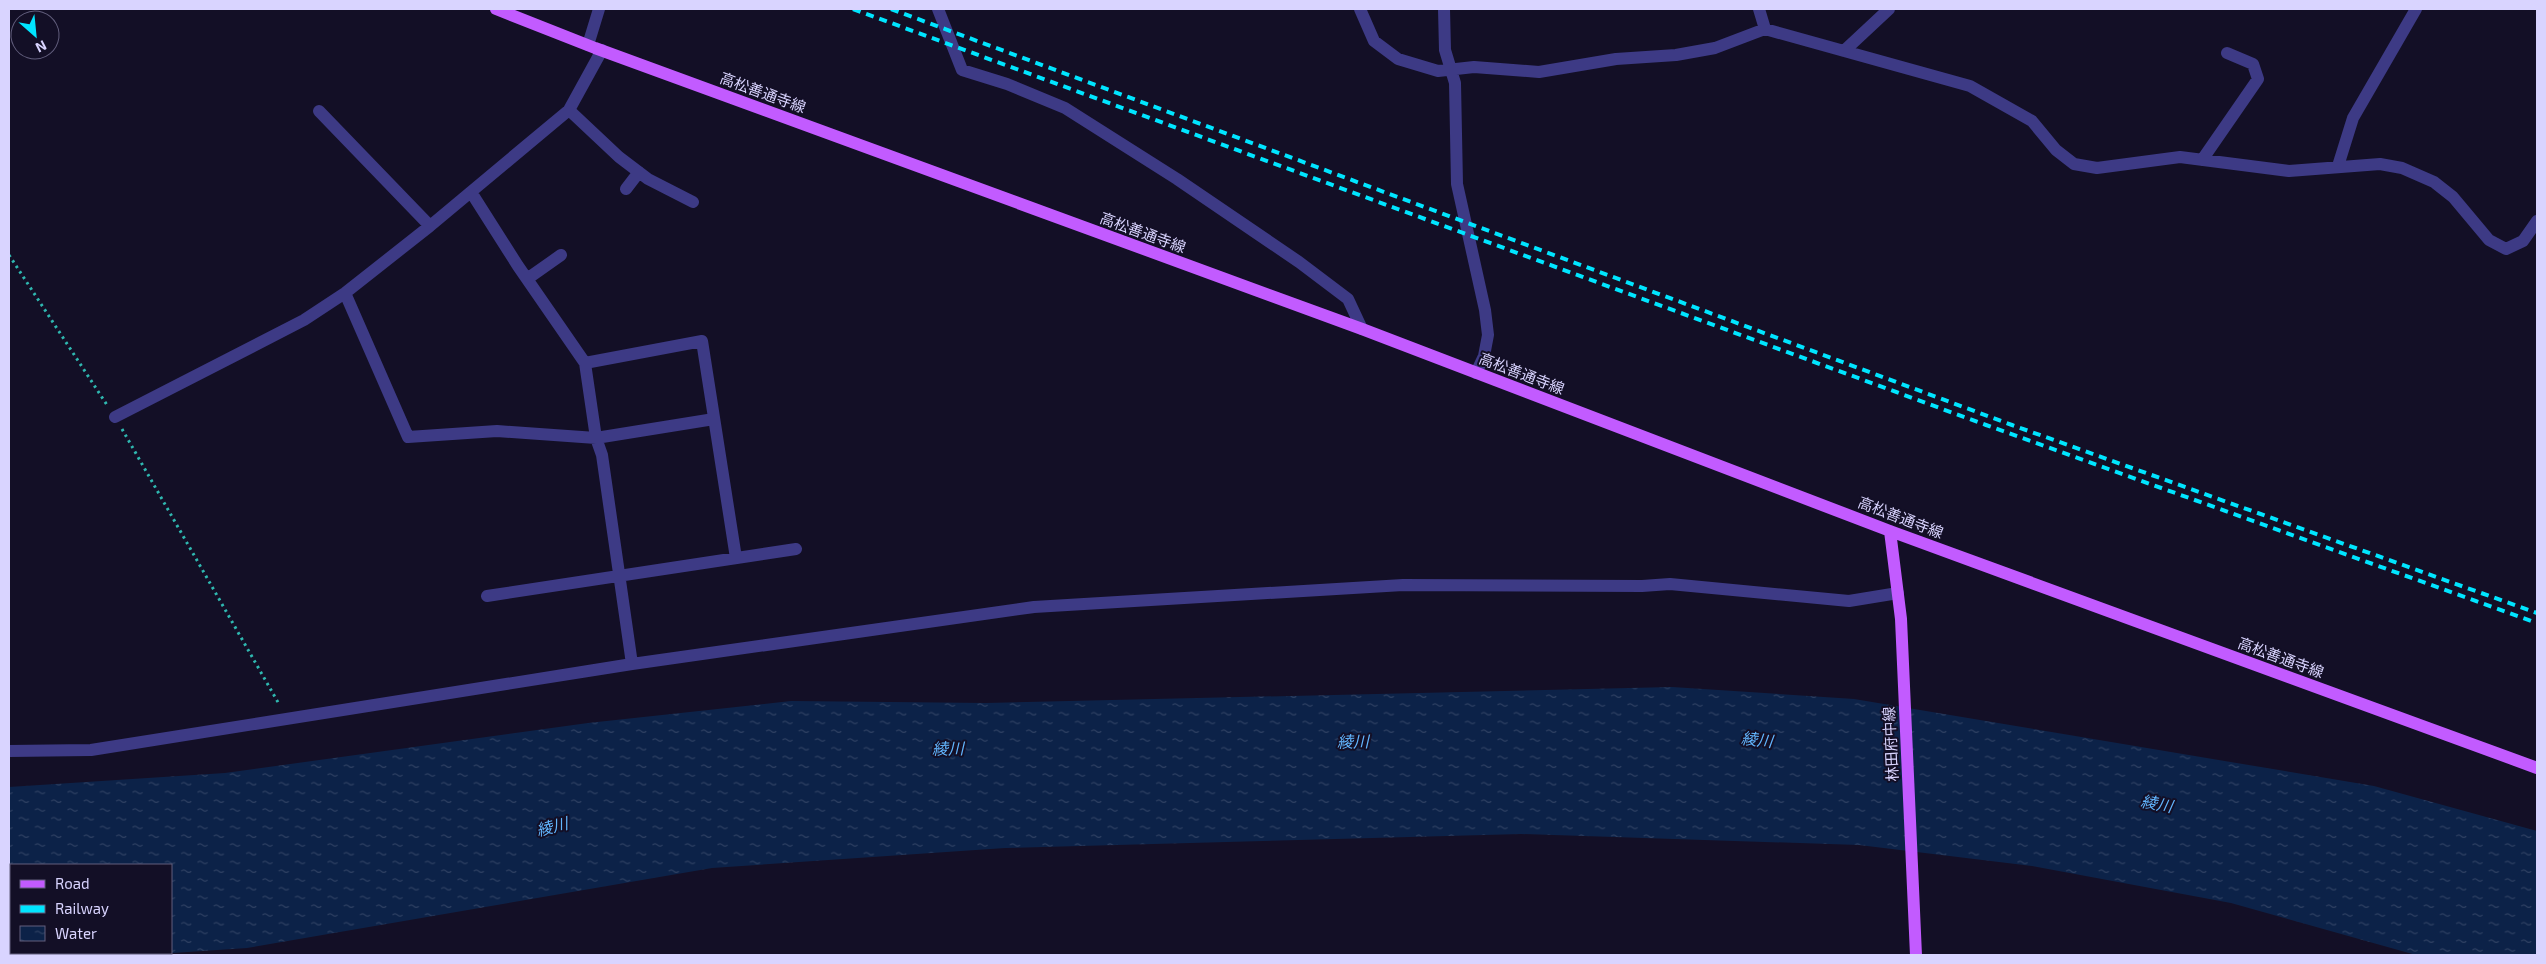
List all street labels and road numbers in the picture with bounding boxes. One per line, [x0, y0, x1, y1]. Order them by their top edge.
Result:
street label: 高松善通寺線 [718, 68, 808, 116]
street label: 高松善通寺線 [1098, 208, 1188, 256]
street label: 高松善通寺線 [1477, 348, 1567, 398]
street label: 高松善通寺線 [1856, 492, 1946, 542]
street label: 高松善通寺線 [2236, 633, 2326, 681]
street label: 林田府中線 [1879, 706, 1901, 782]

